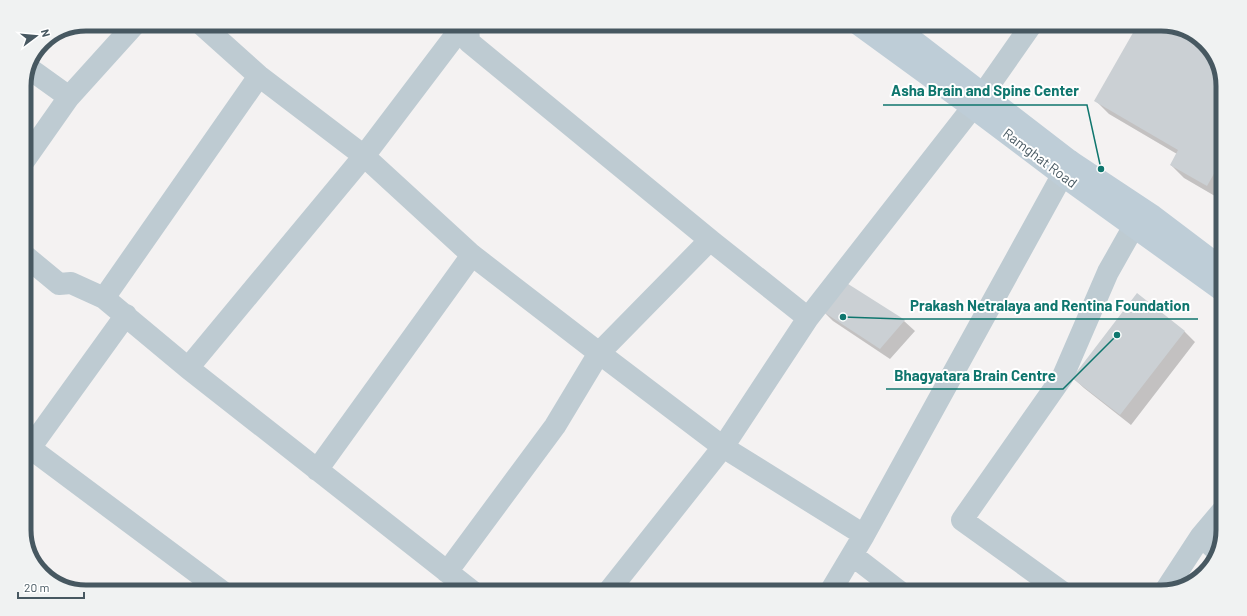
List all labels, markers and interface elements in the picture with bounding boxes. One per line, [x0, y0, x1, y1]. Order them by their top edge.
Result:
north arrow [16, 16, 56, 56]
text: N [39, 28, 53, 38]
callout: Asha Brain and Spine Center [883, 78, 1087, 105]
text: Asha Brain and Spine Center [891, 81, 1079, 99]
street label: Ramghat Road [1000, 124, 1081, 191]
callout: Prakash Netralaya and Rentina Foundation [902, 292, 1198, 319]
text: Prakash Netralaya and Rentina Foundation [910, 296, 1190, 314]
callout: Bhagyatara Brain Centre [886, 362, 1063, 389]
text: Bhagyatara Brain Centre [894, 366, 1056, 384]
scale bar [18, 574, 84, 600]
text: 20 m [24, 580, 50, 594]

